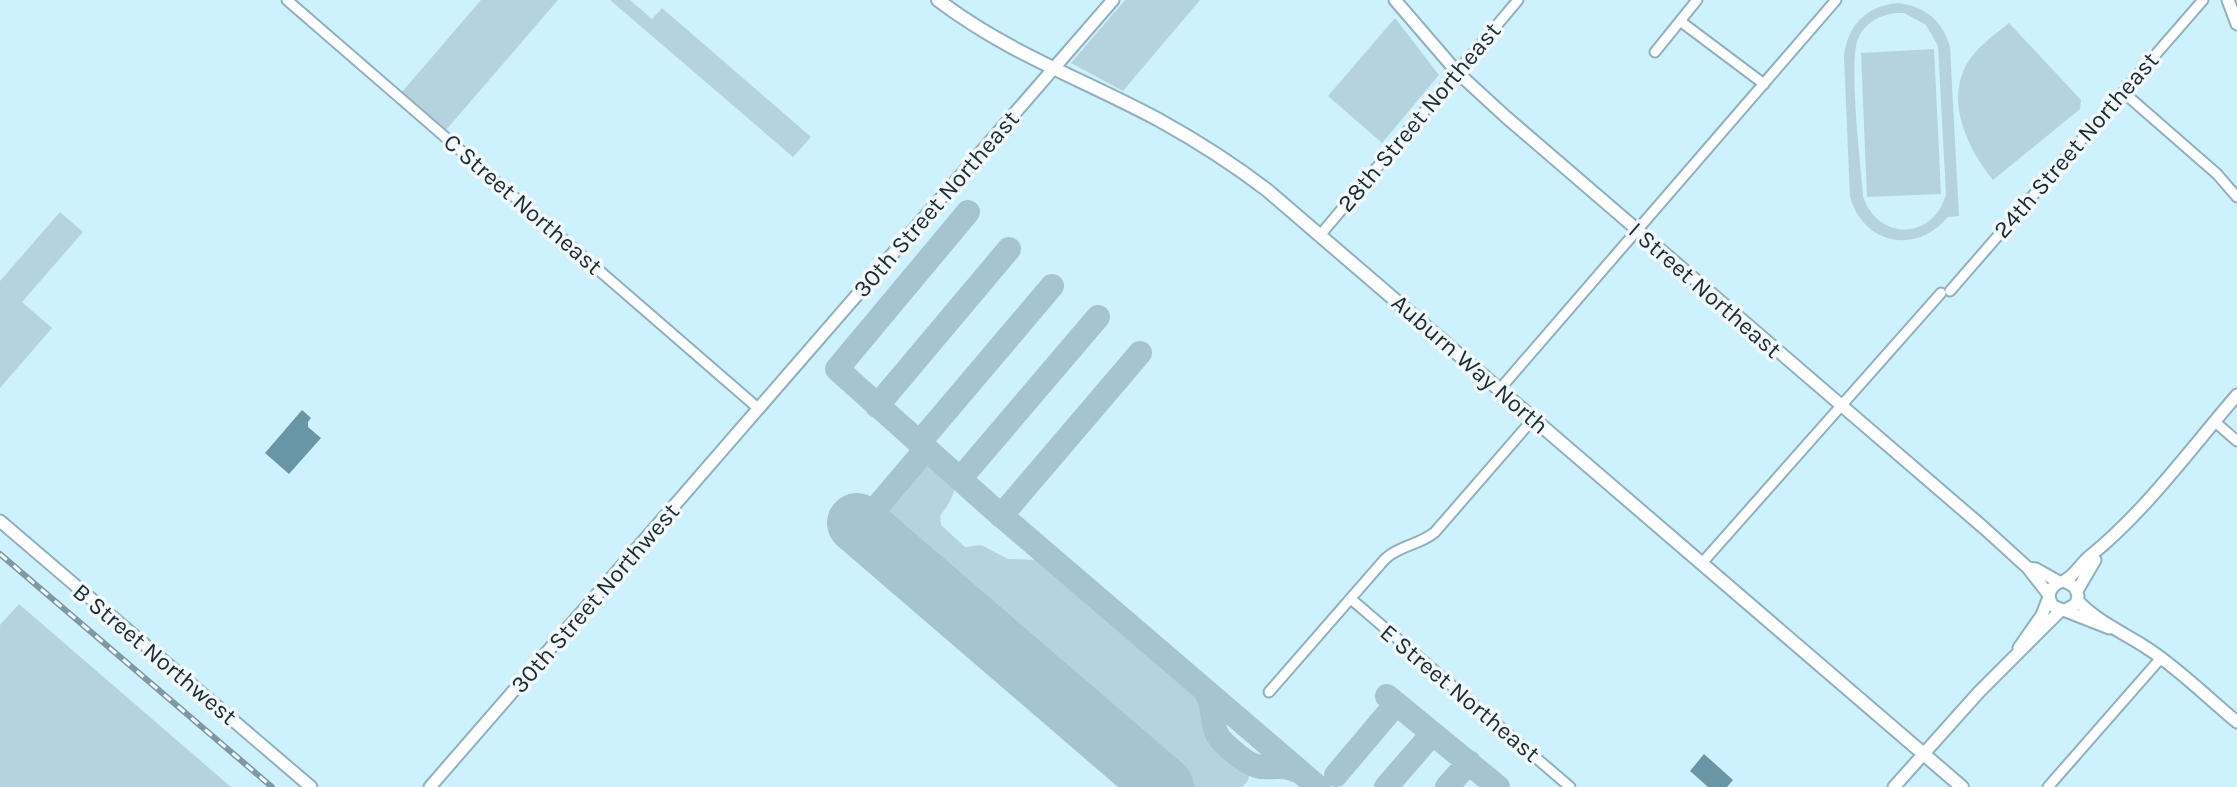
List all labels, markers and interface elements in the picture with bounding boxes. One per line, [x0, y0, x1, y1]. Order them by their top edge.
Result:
street label: 28th Street Northeast [1332, 17, 1506, 217]
street label: 24th Street Northeast [1988, 46, 2164, 244]
street label: 30th Street Northeast [847, 105, 1025, 303]
street label: C Street Northeast [438, 128, 608, 280]
street label: I Street Northeast [1623, 216, 1787, 364]
street label: Auburn Way North [1386, 288, 1554, 440]
street label: 30th Street Northwest [505, 497, 685, 699]
street label: B Street Northwest [67, 577, 243, 731]
street label: E Street Northeast [1375, 618, 1545, 768]

